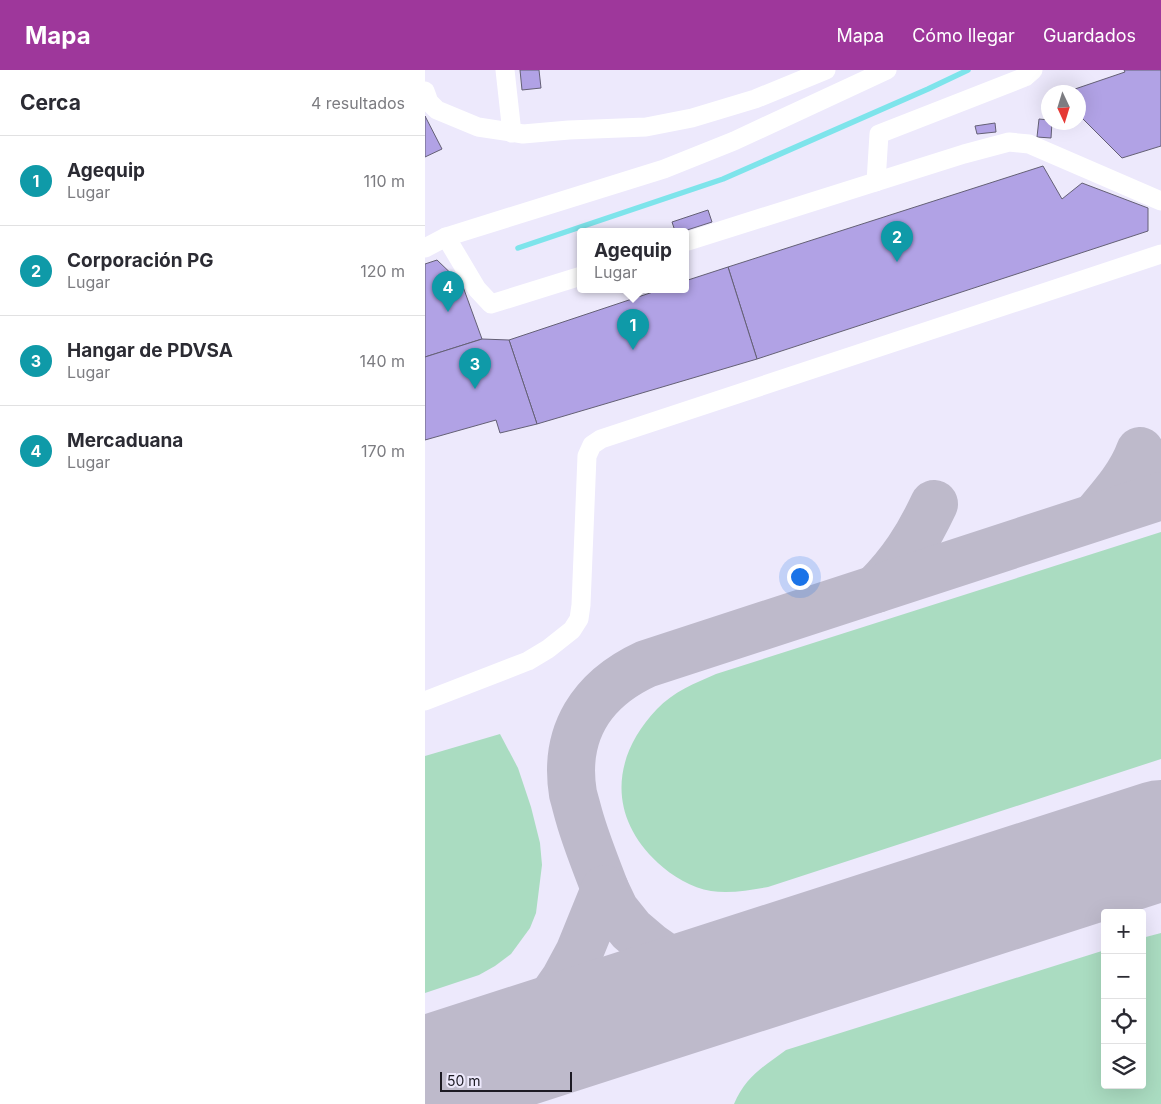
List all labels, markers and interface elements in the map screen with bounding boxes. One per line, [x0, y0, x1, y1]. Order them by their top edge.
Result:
text: Mapa [25, 21, 91, 50]
text: Mapa [837, 25, 884, 46]
text: Cómo llegar [912, 25, 1015, 46]
text: Guardados [1043, 25, 1136, 46]
north arrow [1041, 85, 1086, 130]
text: Cerca [20, 90, 81, 115]
text: 4 resultados [311, 93, 405, 113]
text: Agequip [67, 159, 145, 182]
text: 1 [33, 171, 39, 191]
text: 110 m [363, 171, 405, 191]
text: Lugar [67, 182, 110, 202]
pin: 2 [881, 221, 913, 262]
popup [577, 228, 689, 293]
text: Agequip [594, 239, 672, 262]
text: Corporación PG [67, 249, 214, 272]
text: 2 [31, 261, 41, 281]
text: 120 m [360, 261, 405, 281]
text: Lugar [594, 262, 637, 282]
pin: 4 [432, 271, 464, 312]
text: Lugar [67, 272, 110, 292]
pin: 1 [617, 309, 649, 350]
text: Hangar de PDVSA [67, 339, 233, 362]
pin: 3 [459, 348, 491, 389]
text: 3 [31, 351, 41, 371]
text: 140 m [360, 351, 405, 371]
text: Lugar [67, 362, 110, 382]
text: Mercaduana [67, 429, 183, 452]
text: 4 [31, 441, 41, 461]
text: 170 m [361, 441, 405, 461]
text: Lugar [67, 452, 110, 472]
your location [787, 564, 813, 590]
map controls [1101, 909, 1146, 1089]
button: + [1101, 909, 1146, 954]
button: − [1101, 954, 1146, 999]
button: locate [1101, 999, 1146, 1044]
button: layers [1101, 1044, 1146, 1089]
scale bar [440, 1069, 573, 1092]
text: 50 m [447, 1072, 481, 1089]

